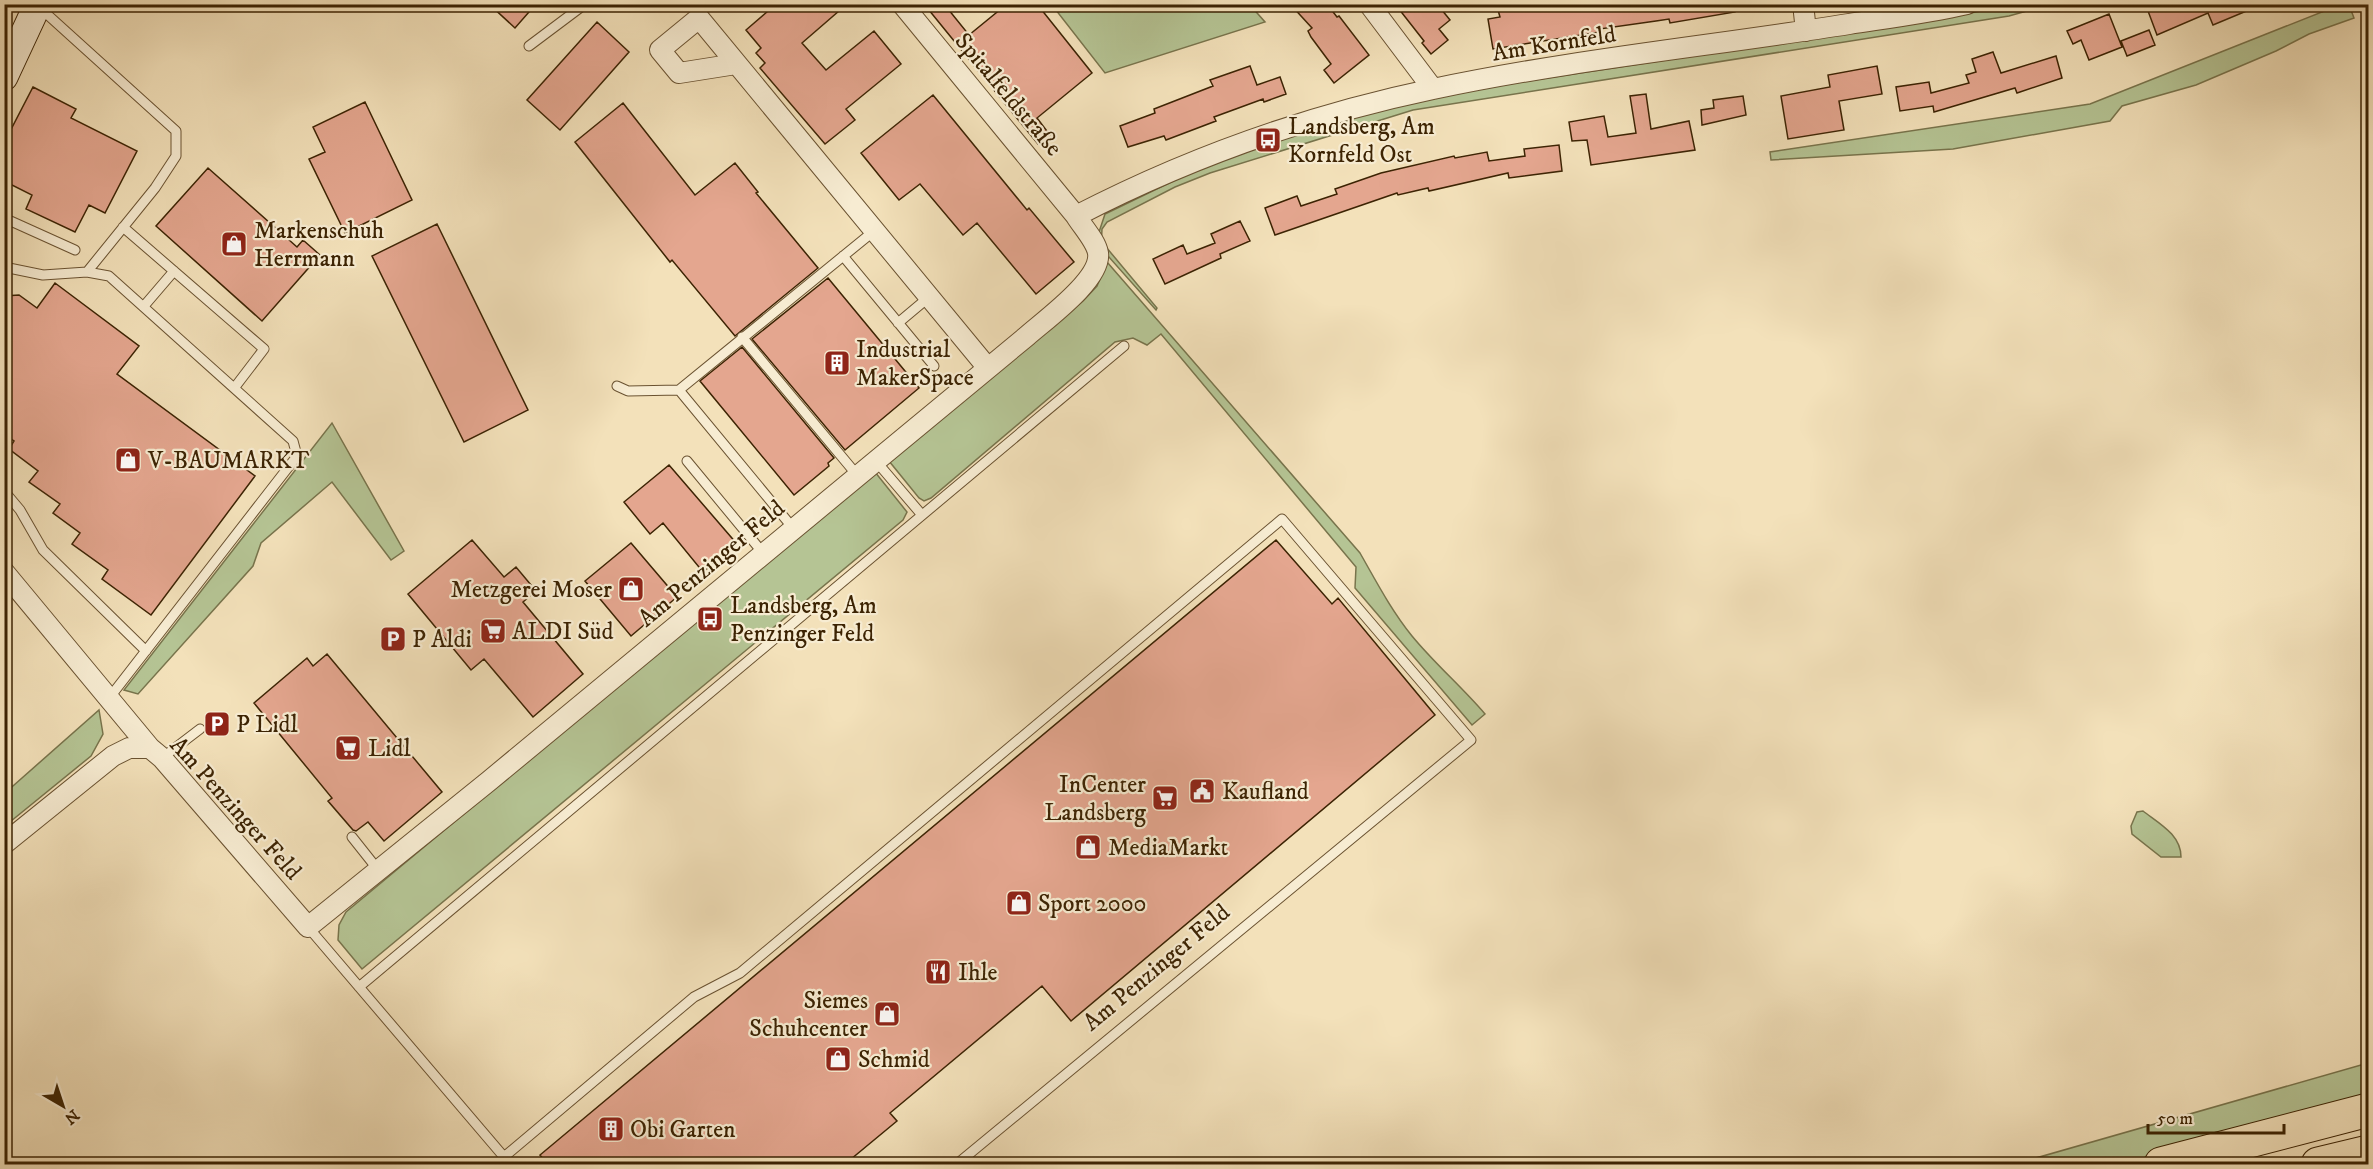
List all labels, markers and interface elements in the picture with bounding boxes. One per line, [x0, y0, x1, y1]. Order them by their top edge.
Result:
street label: Am Kornfeld [1490, 19, 1618, 69]
street label: Spitalfeldstraße [948, 27, 1069, 162]
place label: Landsberg, Am Kornfeld Ost [1288, 112, 1435, 170]
bus stop icon: Landsberg, Am Kornfeld Ost [1253, 125, 1283, 155]
place label: Markenschuh Herrmann [254, 216, 384, 274]
shop icon: Markenschuh Herrmann [219, 229, 249, 259]
place label: Industrial MakerSpace [856, 335, 974, 393]
building icon: Industrial MakerSpace [822, 348, 852, 378]
shop icon: V-BAUMARKT [113, 445, 143, 475]
place label: V-BAUMARKT [147, 446, 309, 476]
street label: Am Penzinger Feld [632, 494, 791, 634]
shop icon: Metzgerei Moser [616, 574, 646, 604]
place label: Metzgerei Moser [450, 575, 612, 605]
place label: Landsberg, Am Penzinger Feld [730, 591, 877, 649]
bus stop icon: Landsberg, Am Penzinger Feld [695, 604, 725, 634]
supermarket icon: ALDI Süd [478, 616, 508, 646]
place label: ALDI Süd [512, 617, 613, 647]
parking icon: P Aldi [378, 624, 408, 654]
place label: P Aldi [412, 625, 472, 655]
parking icon: P Lidl [202, 709, 232, 739]
place label: P Lidl [236, 710, 299, 740]
street label: Am Penzinger Feld [163, 731, 308, 887]
supermarket icon: Lidl [333, 733, 363, 763]
place label: Lidl [368, 734, 411, 764]
place label: InCenter Landsberg [1044, 770, 1146, 828]
public building icon: Kaufland [1187, 776, 1217, 806]
place label: Kaufland [1222, 777, 1309, 807]
supermarket icon: InCenter Landsberg [1150, 783, 1180, 813]
shop icon: MediaMarkt [1073, 832, 1103, 862]
place label: MediaMarkt [1108, 833, 1229, 863]
shop icon: Sport 2000 [1004, 888, 1034, 918]
place label: Sport 2000 [1038, 889, 1147, 919]
street label: Am Penzinger Feld [1077, 898, 1236, 1038]
restaurant icon: Ihle [923, 957, 953, 987]
place label: Ihle [958, 958, 998, 988]
place label: Siemes Schuhcenter [749, 986, 868, 1044]
shop icon: Siemes Schuhcenter [872, 999, 902, 1029]
shop icon: Schmid [823, 1044, 853, 1074]
place label: Schmid [858, 1045, 930, 1075]
north arrow [33, 1076, 93, 1136]
scale bar [2148, 1097, 2284, 1135]
text: N [60, 1105, 83, 1129]
text: 50 m [2157, 1108, 2193, 1130]
building icon: Obi Garten [596, 1114, 626, 1144]
place label: Obi Garten [630, 1115, 736, 1145]

